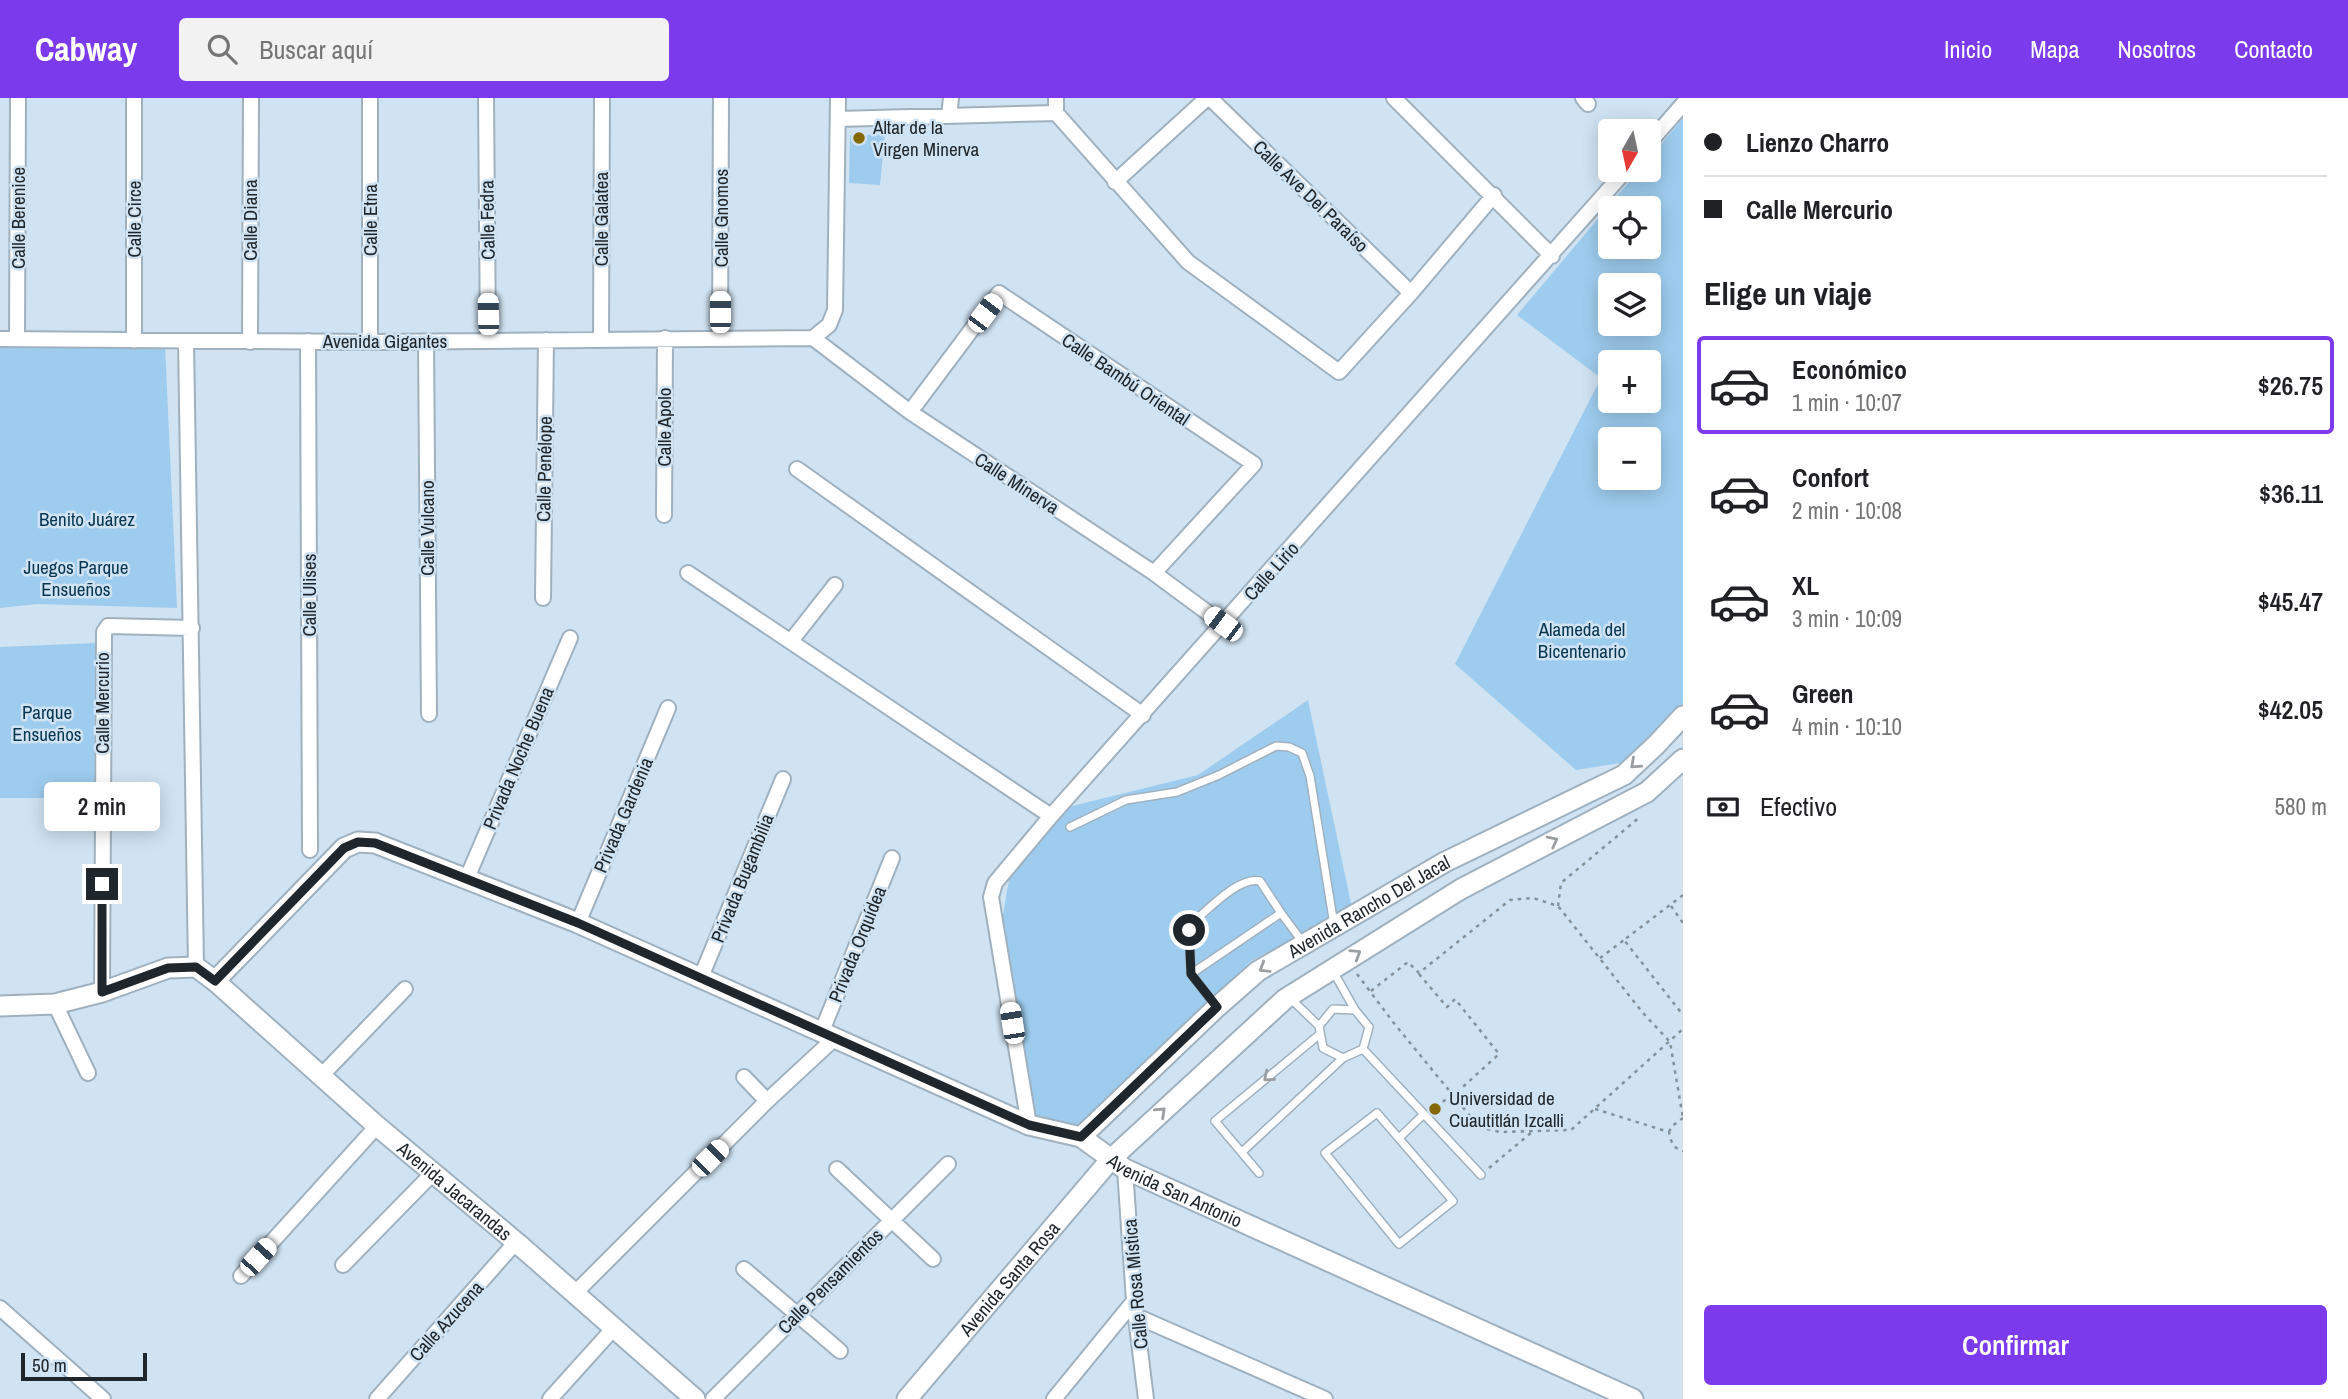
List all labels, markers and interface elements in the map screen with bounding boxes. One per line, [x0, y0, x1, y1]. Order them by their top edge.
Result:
search box [179, 18, 669, 81]
text: Cabway [35, 27, 137, 71]
icon: search [203, 30, 241, 68]
text: Buscar aquí [259, 32, 373, 67]
text: Inicio [1944, 33, 1992, 65]
text: Mapa [2030, 33, 2079, 65]
text: Nosotros [2117, 33, 2196, 65]
text: Contacto [2234, 33, 2313, 65]
place label: Altar de la Virgen Minerva [872, 114, 980, 162]
north arrow [1598, 119, 1661, 182]
map controls [1598, 119, 1661, 490]
text: Lienzo Charro [1746, 125, 1889, 160]
marker: Altar de la Virgen Minerva [851, 130, 867, 146]
street label: Calle Ave Del Paraíso [1248, 134, 1374, 258]
street label: Calle Berenice [5, 167, 31, 269]
street label: Calle Gnomos [708, 168, 734, 267]
street label: Calle Galatea [588, 171, 614, 266]
street label: Calle Diana [237, 179, 263, 261]
street label: Calle Circe [121, 180, 147, 258]
street label: Calle Fedra [473, 180, 501, 260]
street label: Calle Etna [357, 184, 383, 256]
text: Calle Mercurio [1746, 192, 1893, 227]
button: locate [1598, 196, 1661, 259]
text: Elige un viaje [1704, 272, 1872, 315]
button: layers [1598, 273, 1661, 336]
car [964, 290, 1007, 336]
car [710, 291, 731, 333]
car [478, 293, 499, 335]
street label: Calle Bambú Oriental [1057, 327, 1195, 431]
street label: Avenida Gigantes [322, 328, 447, 354]
button: + [1598, 350, 1661, 413]
text: Económico [1792, 352, 1907, 387]
icon: car [1708, 354, 1771, 417]
text: $26.75 [2258, 368, 2323, 403]
text: 1 min · 10:07 [1792, 387, 1902, 418]
street label: Calle Apolo [651, 388, 677, 466]
street label: Calle Penélope [530, 416, 558, 522]
button: − [1598, 427, 1661, 490]
street label: Calle Minerva [970, 446, 1065, 520]
text: Confort [1792, 460, 1869, 495]
icon: car [1708, 462, 1771, 525]
text: $36.11 [2259, 476, 2323, 511]
street label: Calle Vulcano [414, 480, 440, 576]
text: 2 min · 10:08 [1792, 495, 1902, 526]
park label: Benito Juárez [39, 506, 135, 532]
street label: Calle Lirio [1238, 536, 1304, 606]
street label: Calle Ulises [296, 553, 322, 637]
park label: Juegos Parque Ensueños [24, 554, 128, 602]
text: XL [1792, 568, 1819, 603]
icon: car [1708, 570, 1771, 633]
text: $45.47 [2258, 584, 2323, 619]
car [1200, 603, 1247, 645]
text: 3 min · 10:09 [1792, 603, 1902, 634]
park label: Alameda del Bicentenario [1538, 616, 1626, 664]
street label: Calle Mercurio [89, 652, 115, 754]
text: Green [1792, 676, 1854, 711]
icon: car [1708, 678, 1771, 741]
street label: Privada Noche Buena [476, 682, 560, 833]
text: $42.05 [2258, 692, 2323, 727]
park label: Parque Ensueños [12, 699, 82, 747]
text: 4 min · 10:10 [1792, 711, 1902, 742]
street label: Privada Gardenia [587, 753, 659, 877]
one-way arrow [1630, 756, 1643, 769]
callout: 2 min [44, 782, 160, 832]
icon: cash [1704, 788, 1742, 826]
text: Efectivo [1760, 789, 1837, 824]
text: 2 min [78, 791, 126, 822]
text: 580 m [2275, 791, 2327, 822]
street label: Privada Bugambilia [704, 809, 780, 946]
one-way arrow [1546, 836, 1559, 849]
street label: Avenida Rancho Del Jacal [1282, 849, 1454, 964]
route end [86, 868, 118, 900]
street label: Privada Orquídea [822, 882, 892, 1006]
route start [1173, 914, 1205, 946]
one-way arrow [1349, 950, 1362, 963]
one-way arrow [1259, 959, 1272, 972]
car [999, 1001, 1026, 1045]
one-way arrow [1263, 1069, 1276, 1081]
place label: Universidad de Cuautitlán Izcalli [1449, 1085, 1564, 1133]
marker: Universidad de Cuautitlán Izcalli [1427, 1101, 1443, 1117]
one-way arrow [1153, 1108, 1166, 1121]
street label: Avenida Jacarandas [391, 1135, 518, 1246]
car [688, 1136, 733, 1180]
street label: Avenida San Antonio [1101, 1147, 1246, 1233]
street label: Avenida Santa Rosa [953, 1216, 1066, 1342]
street label: Calle Rosa Mística [1116, 1217, 1154, 1350]
street label: Calle Pensamientos [772, 1222, 889, 1339]
car [237, 1234, 280, 1280]
street label: Calle Azucena [403, 1275, 489, 1367]
button: Confirmar [1704, 1305, 2327, 1385]
scale bar [21, 1350, 147, 1382]
text: 50 m [32, 1352, 67, 1378]

